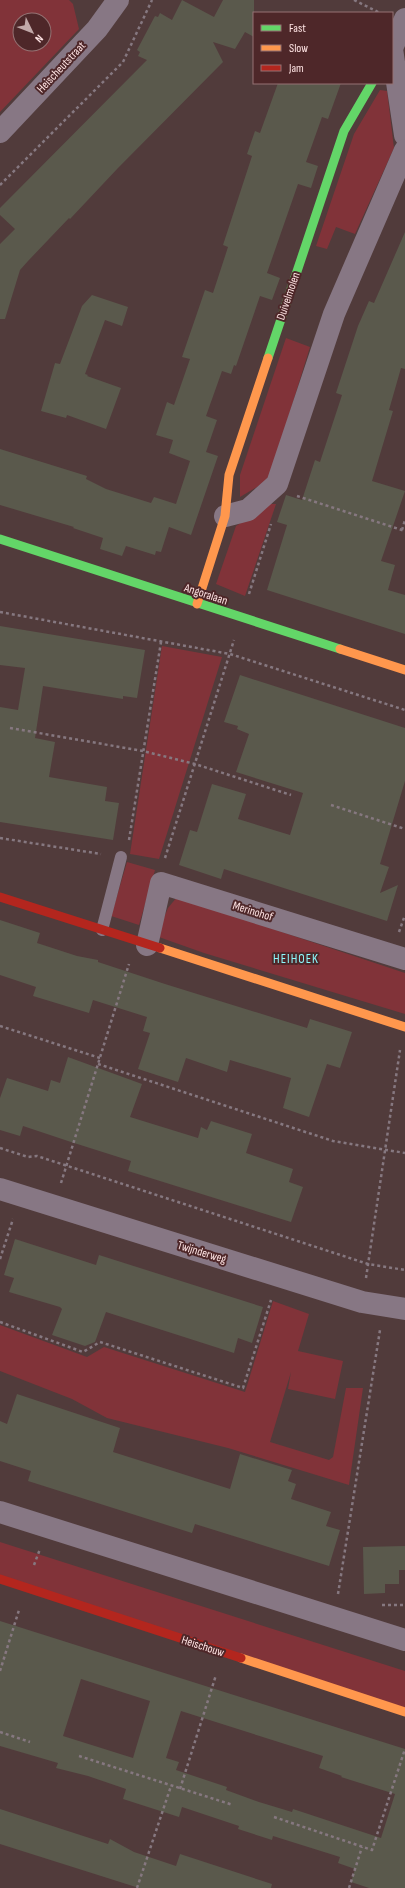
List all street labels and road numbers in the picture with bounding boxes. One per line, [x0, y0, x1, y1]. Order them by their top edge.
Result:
street label: Heischeutstraat [34, 38, 89, 96]
street label: Duivelmolen [273, 270, 304, 322]
street label: Angoralaan [181, 580, 229, 609]
street label: Merinohof [231, 898, 275, 925]
street label: Twijnderweg [176, 1238, 228, 1267]
street label: Heischouw [180, 1633, 226, 1661]

